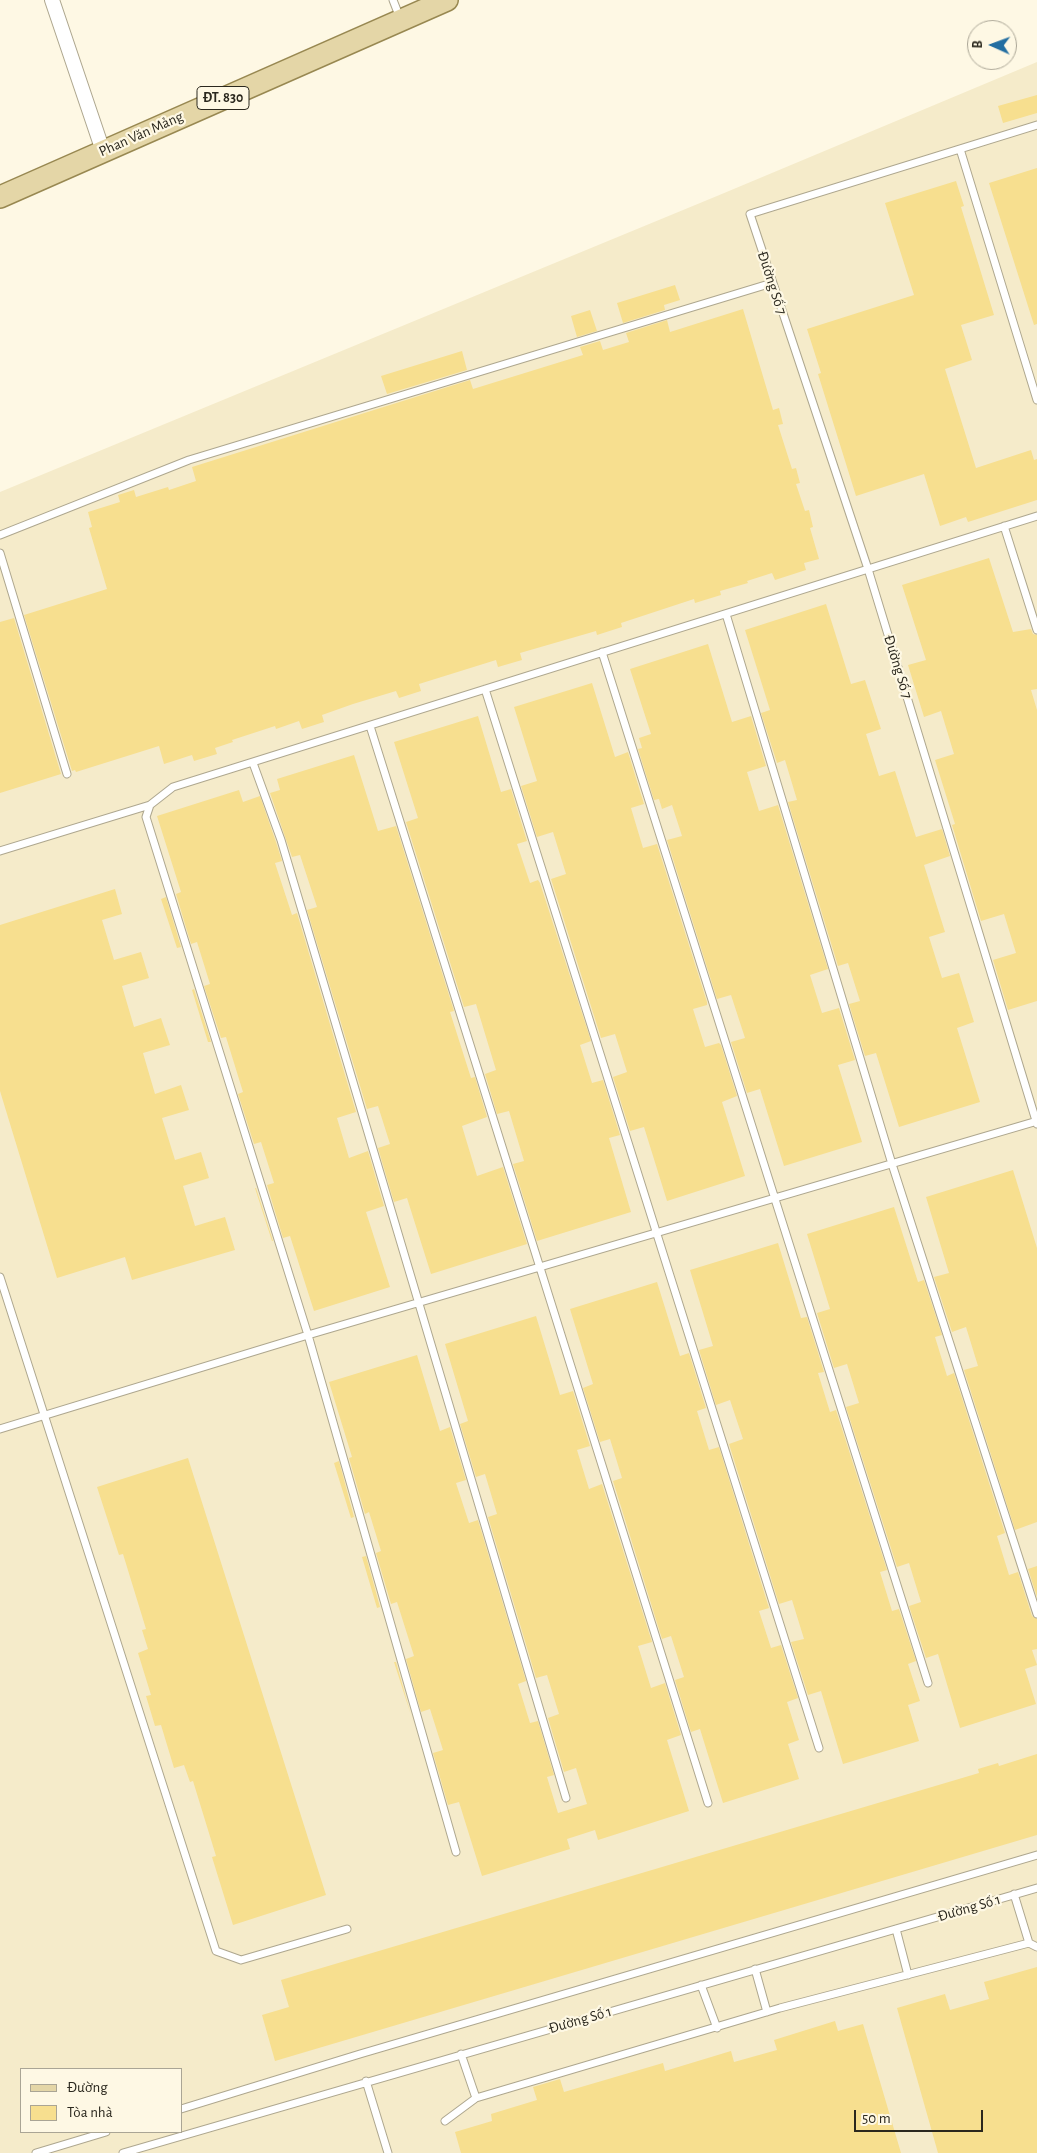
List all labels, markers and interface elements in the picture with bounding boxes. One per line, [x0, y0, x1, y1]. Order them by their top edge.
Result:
north arrow [967, 20, 1017, 70]
text: B [971, 40, 985, 49]
road number: ĐT. 830 [197, 86, 249, 110]
street label: Phan Văn Mảng [96, 107, 186, 161]
street label: Đường Số 7 [753, 249, 791, 317]
street label: Đường Số 7 [880, 633, 916, 701]
street label: Đường Số 1 [935, 1890, 1003, 1926]
street label: Đường Số 1 [546, 2002, 614, 2038]
legend [20, 2068, 182, 2133]
text: Đường [67, 2080, 107, 2095]
scale bar [857, 2100, 986, 2132]
text: Tòa nhà [67, 2105, 113, 2120]
text: 50 m [862, 2111, 891, 2126]

